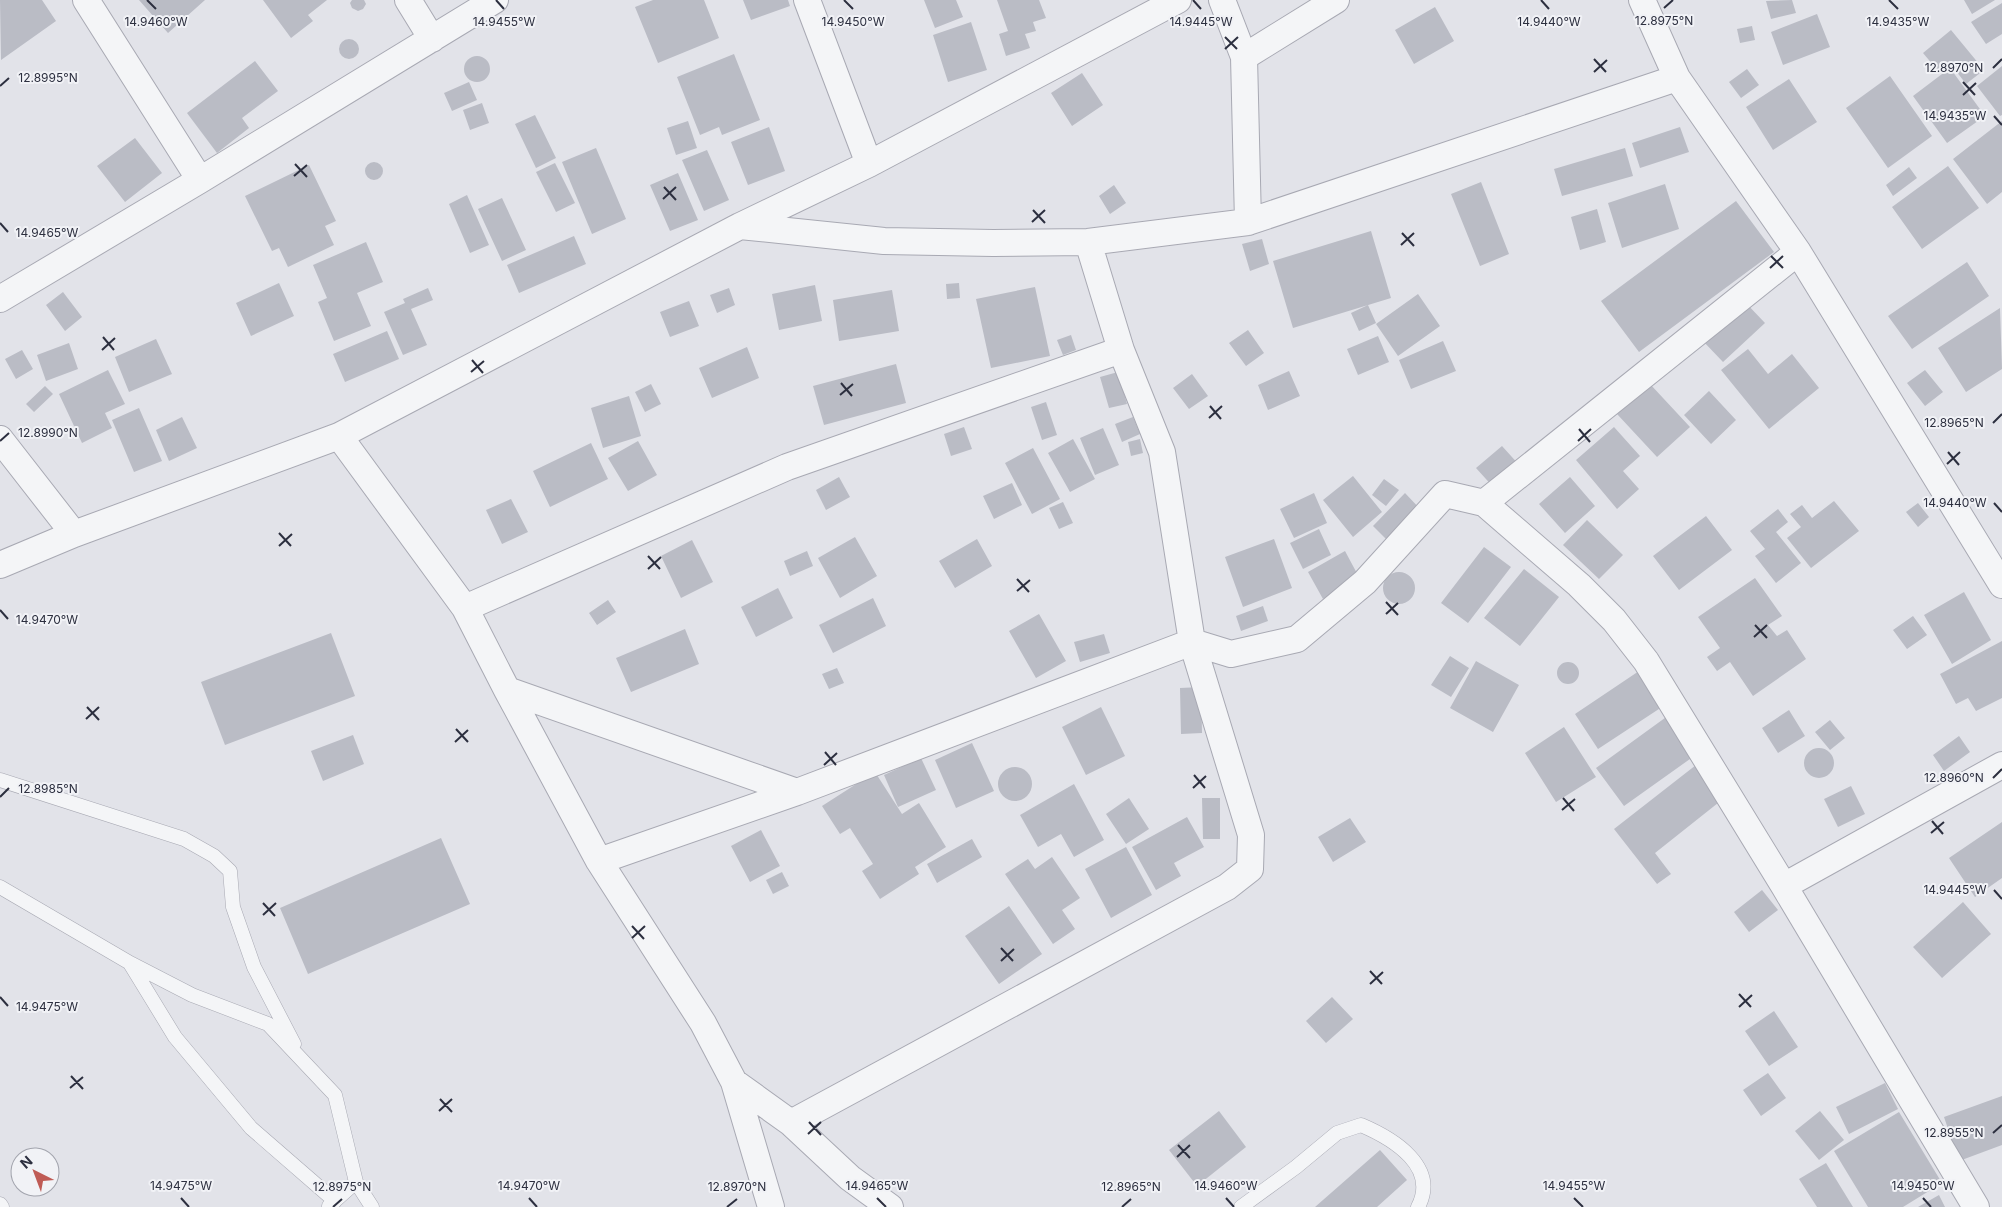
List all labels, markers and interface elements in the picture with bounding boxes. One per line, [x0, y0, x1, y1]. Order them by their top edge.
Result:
text: 12.8975°N [1635, 13, 1693, 28]
text: 14.9460°W [124, 14, 188, 29]
text: 14.9455°W [473, 14, 536, 29]
text: 14.9450°W [822, 14, 885, 29]
text: 14.9445°W [1169, 14, 1233, 29]
text: 14.9440°W [1517, 14, 1581, 29]
text: 14.9435°W [1867, 14, 1930, 29]
text: 12.8970°N [1925, 60, 1983, 75]
text: 12.8995°N [18, 70, 78, 85]
text: 14.9435°W [1924, 108, 1987, 123]
text: 14.9465°W [16, 225, 79, 240]
text: 12.8965°N [1924, 415, 1984, 430]
text: 12.8990°N [18, 425, 78, 440]
text: 14.9440°W [1923, 495, 1987, 510]
text: 14.9470°W [16, 612, 78, 627]
text: 12.8960°N [1924, 770, 1984, 785]
text: 12.8985°N [18, 781, 78, 796]
text: 14.9445°W [1923, 882, 1987, 897]
text: 14.9475°W [16, 999, 78, 1014]
text: 12.8955°N [1924, 1125, 1984, 1140]
north arrow [10, 1147, 60, 1197]
text: N [16, 1152, 36, 1172]
text: 14.9475°W [150, 1178, 212, 1193]
text: 14.9470°W [498, 1178, 560, 1193]
text: 14.9465°W [846, 1178, 909, 1193]
text: 14.9460°W [1194, 1178, 1258, 1193]
text: 14.9455°W [1543, 1178, 1606, 1193]
text: 14.9450°W [1892, 1178, 1955, 1193]
text: 12.8975°N [313, 1179, 371, 1194]
text: 12.8970°N [708, 1179, 766, 1194]
text: 12.8965°N [1101, 1179, 1161, 1194]

